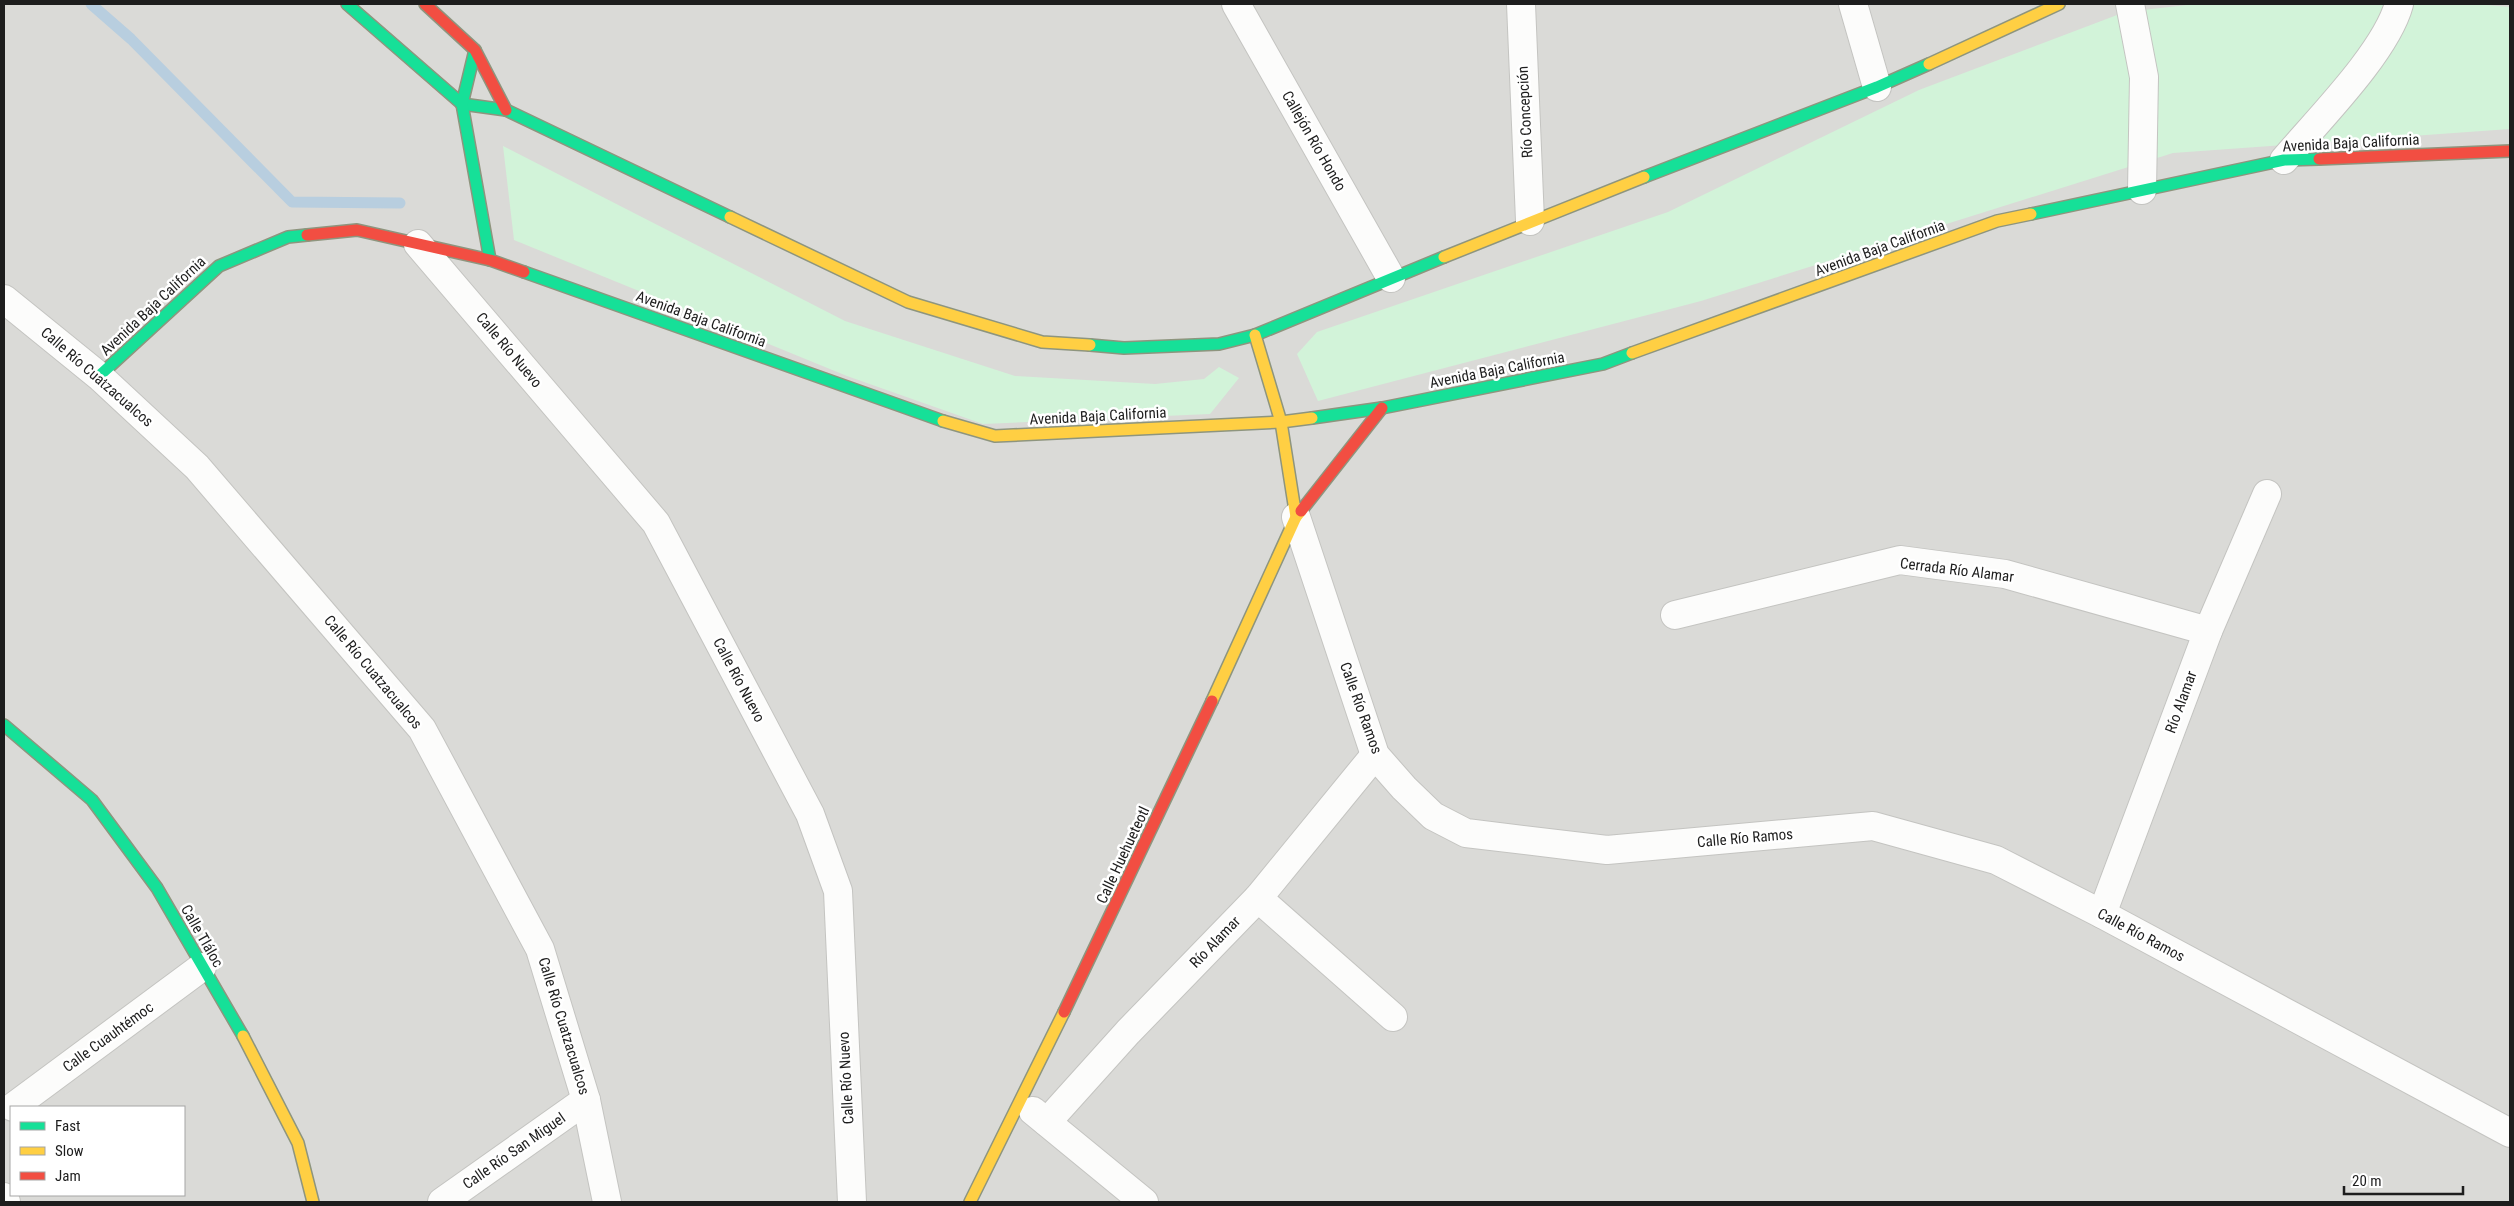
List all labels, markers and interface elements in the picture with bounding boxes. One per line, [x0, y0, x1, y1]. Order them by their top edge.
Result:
street label: Río Concepción [1514, 65, 1536, 159]
street label: Callejón Río Hondo [1278, 88, 1350, 194]
street label: Avenida Baja California [2282, 130, 2420, 156]
street label: Avenida Baja California [1813, 216, 1947, 280]
street label: Avenida Baja California [97, 253, 209, 359]
street label: Avenida Baja California [634, 287, 768, 351]
street label: Calle Río Nuevo [472, 309, 546, 391]
street label: Calle Río Cuatzacualcos [37, 323, 157, 431]
street label: Avenida Baja California [1428, 348, 1566, 392]
street label: Avenida Baja California [1029, 403, 1167, 429]
street label: Cerrada Río Alamar [1899, 554, 2015, 586]
street label: Calle Río Cuatzacualcos [320, 612, 426, 733]
street label: Calle Río Nuevo [709, 635, 769, 725]
street label: Calle Río Ramos [1336, 660, 1386, 756]
street label: Río Alamar [2161, 668, 2201, 736]
street label: Calle Huehueteotl [1093, 804, 1153, 906]
street label: Calle Río Ramos [1696, 825, 1794, 851]
street label: Calle Tláloc [177, 902, 227, 970]
street label: Calle Río Ramos [2094, 904, 2188, 966]
street label: Río Alamar [1186, 912, 1244, 972]
street label: Calle Río Cuatzacualcos [535, 955, 594, 1097]
street label: Calle Cuauhtémoc [59, 998, 157, 1076]
street label: Calle Río Nuevo [835, 1031, 857, 1125]
legend [10, 1106, 185, 1196]
street label: Calle Río San Miguel [459, 1109, 569, 1193]
text: Fast [55, 1117, 80, 1135]
text: Slow [55, 1142, 84, 1160]
scale bar [2344, 1164, 2463, 1196]
text: Jam [55, 1167, 81, 1185]
text: 20 m [2352, 1172, 2382, 1190]

